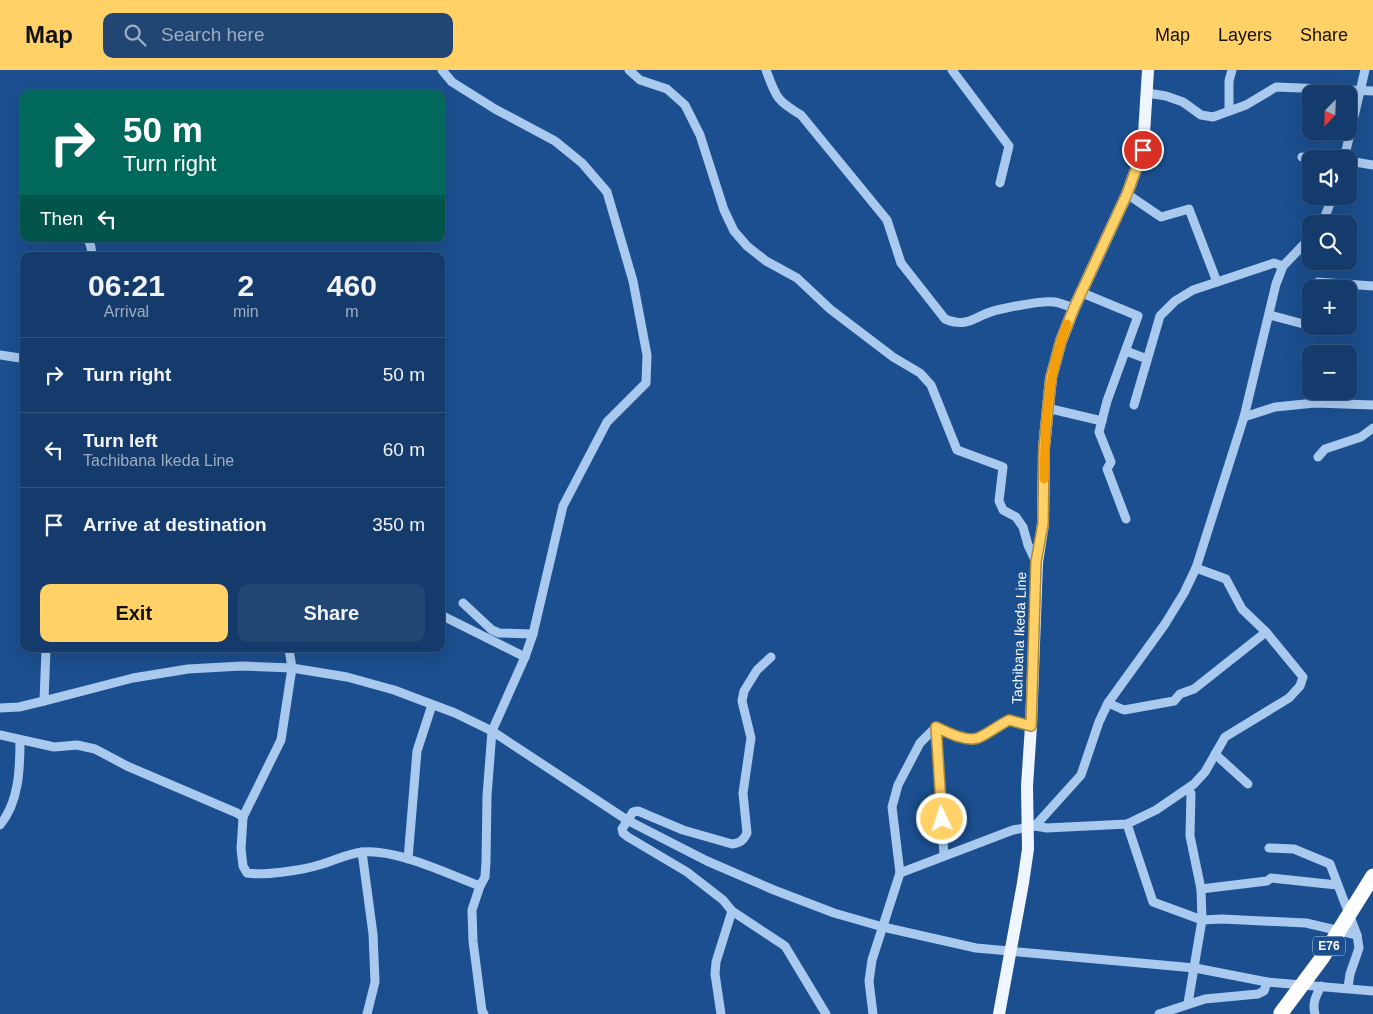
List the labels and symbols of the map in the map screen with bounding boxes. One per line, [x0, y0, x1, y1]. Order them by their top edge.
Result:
north arrow [1302, 85, 1358, 140]
pin [1122, 129, 1164, 171]
street label: Tachibana Ikeda Line [1009, 571, 1029, 704]
position arrow [915, 792, 967, 844]
road number: E76 [1313, 936, 1345, 956]

